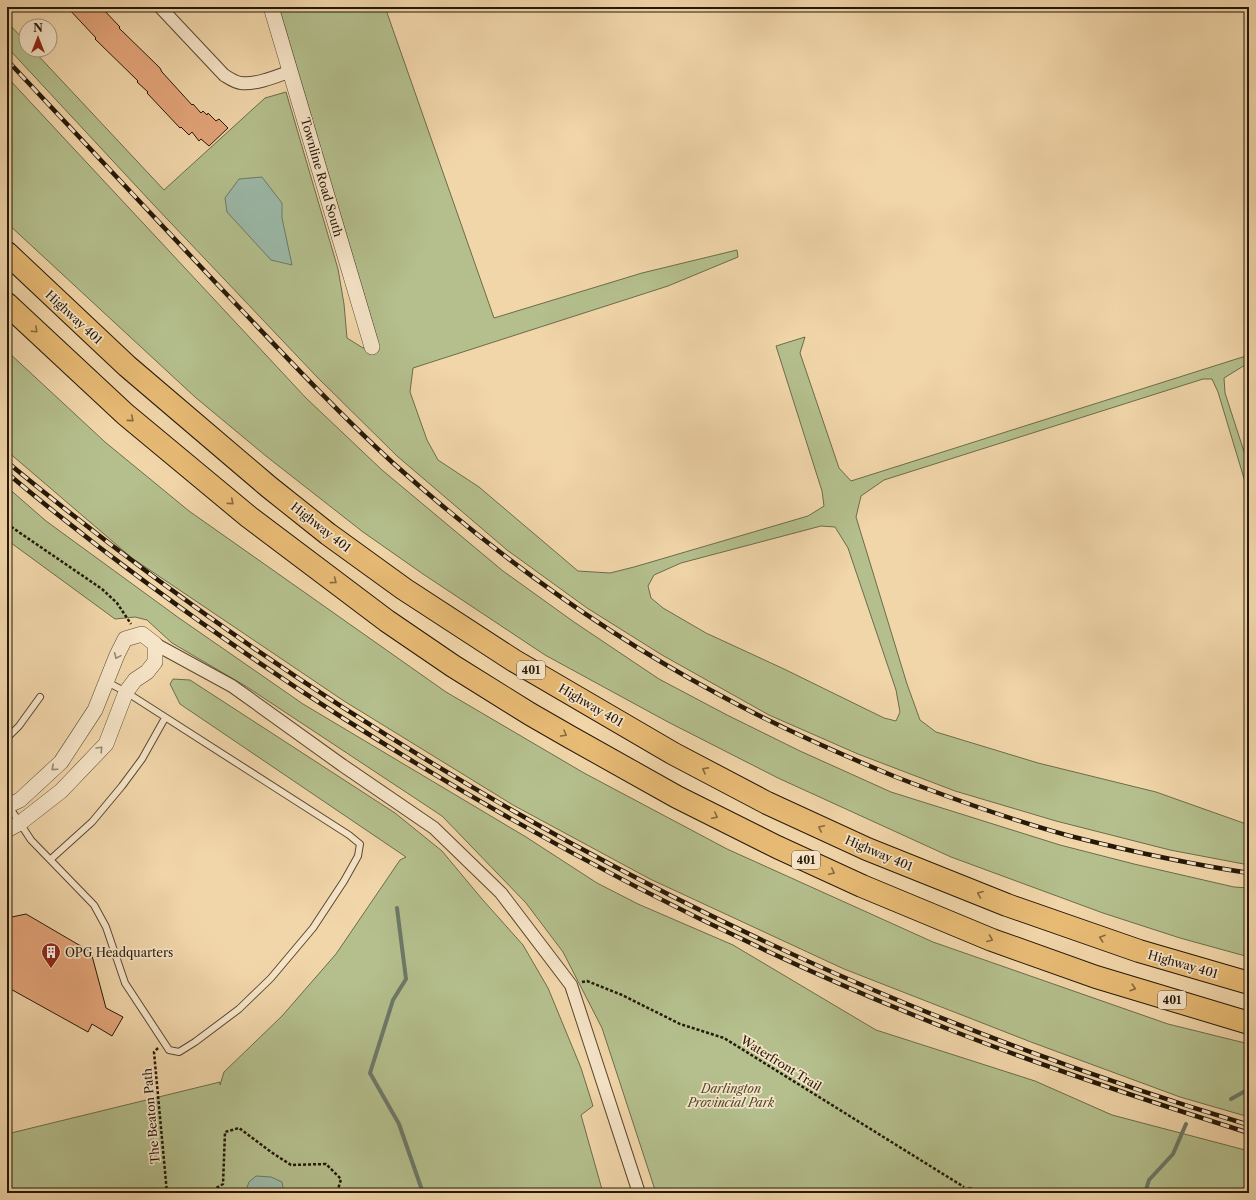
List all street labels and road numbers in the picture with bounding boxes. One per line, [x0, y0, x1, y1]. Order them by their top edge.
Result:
street label: Townline Road South [298, 116, 346, 239]
street label: Highway 401 [42, 287, 106, 347]
street label: Highway 401 [288, 499, 354, 555]
road number: 401 [517, 661, 545, 679]
street label: Highway 401 [556, 680, 626, 730]
street label: Highway 401 [843, 832, 915, 874]
road number: 401 [792, 851, 820, 869]
street label: Highway 401 [1146, 947, 1220, 981]
road number: 401 [1158, 991, 1186, 1009]
street label: Waterfront Trail [737, 1032, 825, 1094]
street label: The Beaton Path [139, 1067, 163, 1164]

